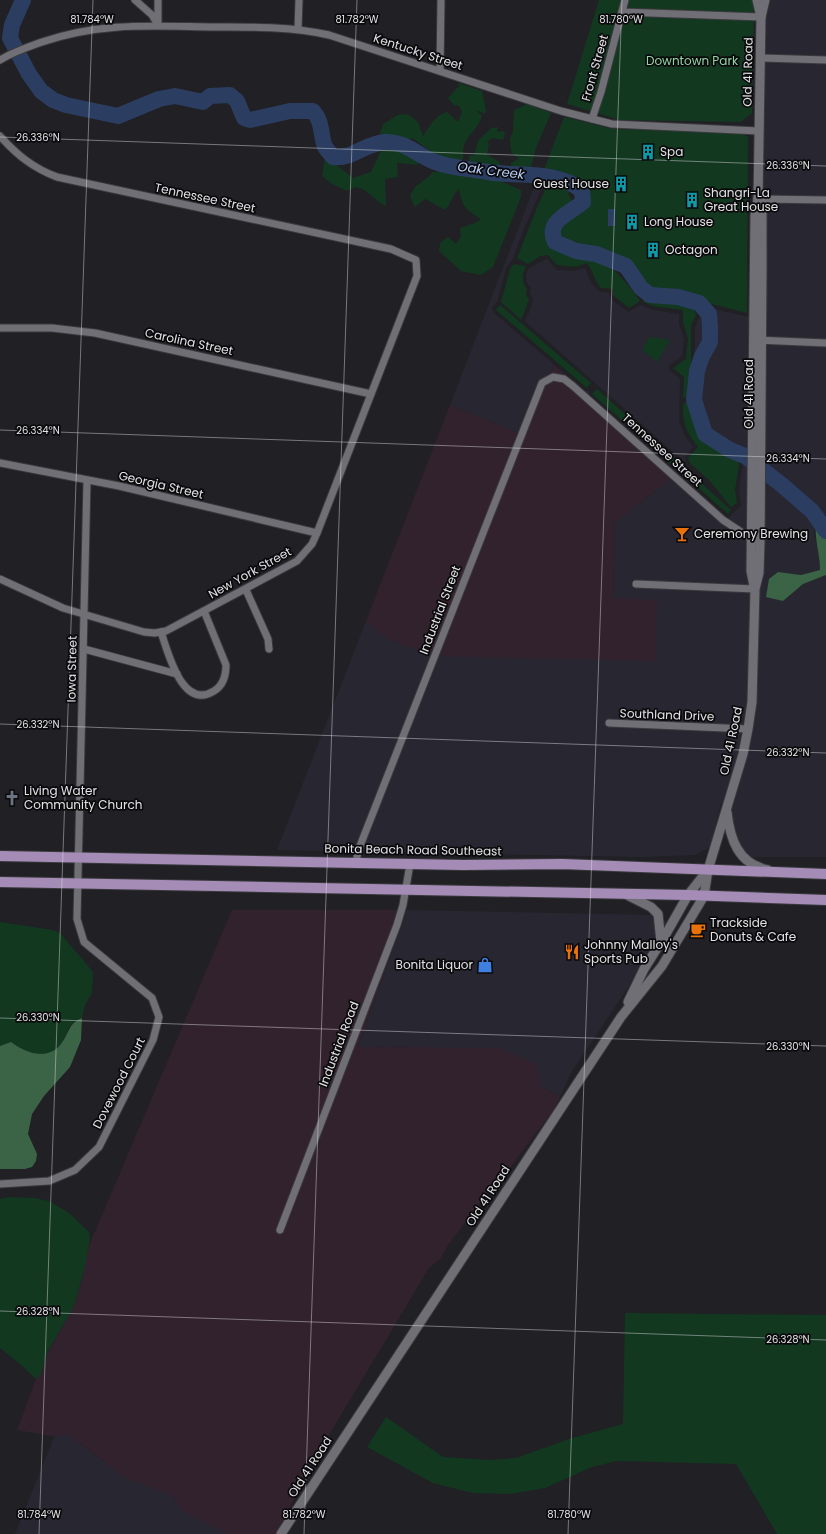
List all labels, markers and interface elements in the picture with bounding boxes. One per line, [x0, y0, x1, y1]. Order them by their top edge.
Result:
text: 81.784°W [70, 12, 114, 27]
text: 81.782°W [336, 12, 379, 27]
text: 81.780°W [599, 12, 643, 27]
street label: Kentucky Street [371, 29, 465, 74]
street label: Front Street [577, 33, 612, 103]
street label: Old 41 Road [738, 37, 757, 107]
park label: Downtown Park [646, 52, 739, 69]
text: 26.336°N [16, 130, 60, 145]
building icon: Spa [639, 143, 657, 161]
place label: Spa [660, 143, 683, 160]
water label: Oak Creek [456, 157, 527, 184]
text: 26.336°N [766, 158, 810, 173]
place label: Guest House [533, 175, 609, 192]
building icon: Guest House [612, 175, 630, 193]
street label: Tennessee Street [153, 179, 257, 216]
place label: Shangri-La Great House [704, 184, 778, 215]
building icon: Shangri-La Great House [683, 191, 701, 209]
building icon: Long House [623, 213, 641, 231]
place label: Long House [644, 213, 713, 230]
building icon: Octagon [644, 241, 662, 259]
place label: Octagon [665, 241, 718, 258]
street label: Carolina Street [144, 324, 235, 359]
street label: Old 41 Road [740, 359, 757, 429]
street label: Tennessee Street [619, 409, 706, 490]
text: 26.334°N [16, 423, 60, 438]
text: 26.334°N [766, 451, 810, 466]
street label: Georgia Street [117, 467, 205, 503]
bar icon: Ceremony Brewing [673, 525, 691, 543]
place label: Ceremony Brewing [694, 525, 808, 542]
street label: New York Street [205, 543, 294, 602]
street label: Industrial Street [415, 563, 464, 657]
street label: Iowa Street [62, 635, 81, 703]
street label: Southland Drive [619, 704, 715, 725]
street label: Old 41 Road [715, 705, 746, 777]
text: 26.332°N [17, 717, 59, 732]
text: 26.332°N [767, 745, 809, 760]
place label: Living Water Community Church [24, 782, 142, 813]
church icon: Living Water Community Church [3, 789, 21, 807]
street label: Bonita Beach Road Southeast [324, 839, 502, 860]
place label: Trackside Donuts & Cafe [710, 914, 796, 945]
cafe icon: Trackside Donuts & Cafe [689, 921, 707, 939]
place label: Johnny Malloy's Sports Pub [584, 936, 678, 967]
restaurant icon: Johnny Malloy's Sports Pub [563, 943, 581, 961]
place label: Bonita Liquor [396, 956, 474, 973]
shop icon: Bonita Liquor [476, 956, 494, 974]
street label: Industrial Road [314, 999, 363, 1089]
text: 26.330°N [16, 1010, 60, 1025]
street label: Dovewood Court [88, 1034, 149, 1131]
text: 26.330°N [766, 1039, 810, 1054]
street label: Old 41 Road [462, 1162, 514, 1230]
text: 26.328°N [16, 1304, 60, 1319]
text: 26.328°N [766, 1332, 810, 1347]
street label: Old 41 Road [284, 1433, 336, 1501]
text: 81.784°W [17, 1507, 61, 1522]
text: 81.782°W [283, 1507, 326, 1522]
text: 81.780°W [547, 1507, 591, 1522]

